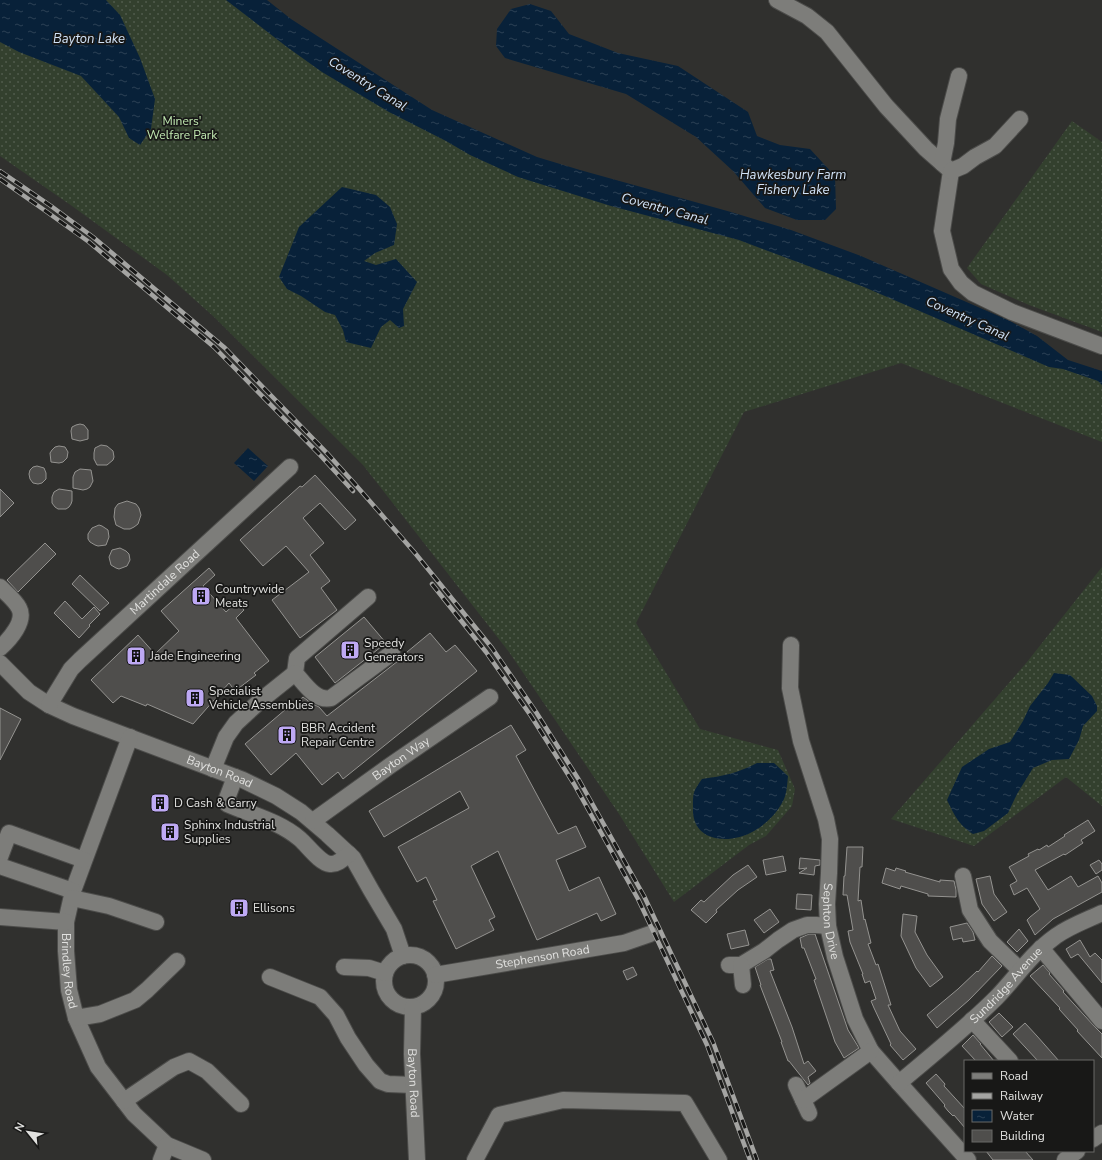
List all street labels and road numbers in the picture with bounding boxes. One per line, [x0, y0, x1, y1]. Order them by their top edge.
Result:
street label: Martindale Road [126, 546, 203, 618]
street label: Bayton Way [369, 732, 433, 784]
street label: Bayton Road [184, 751, 255, 791]
street label: Sephton Drive [819, 883, 843, 961]
street label: Brindley Road [58, 933, 81, 1010]
street label: Stephenson Road [494, 941, 591, 973]
street label: Sundridge Avenue [966, 944, 1046, 1027]
street label: Bayton Road [404, 1048, 423, 1118]

